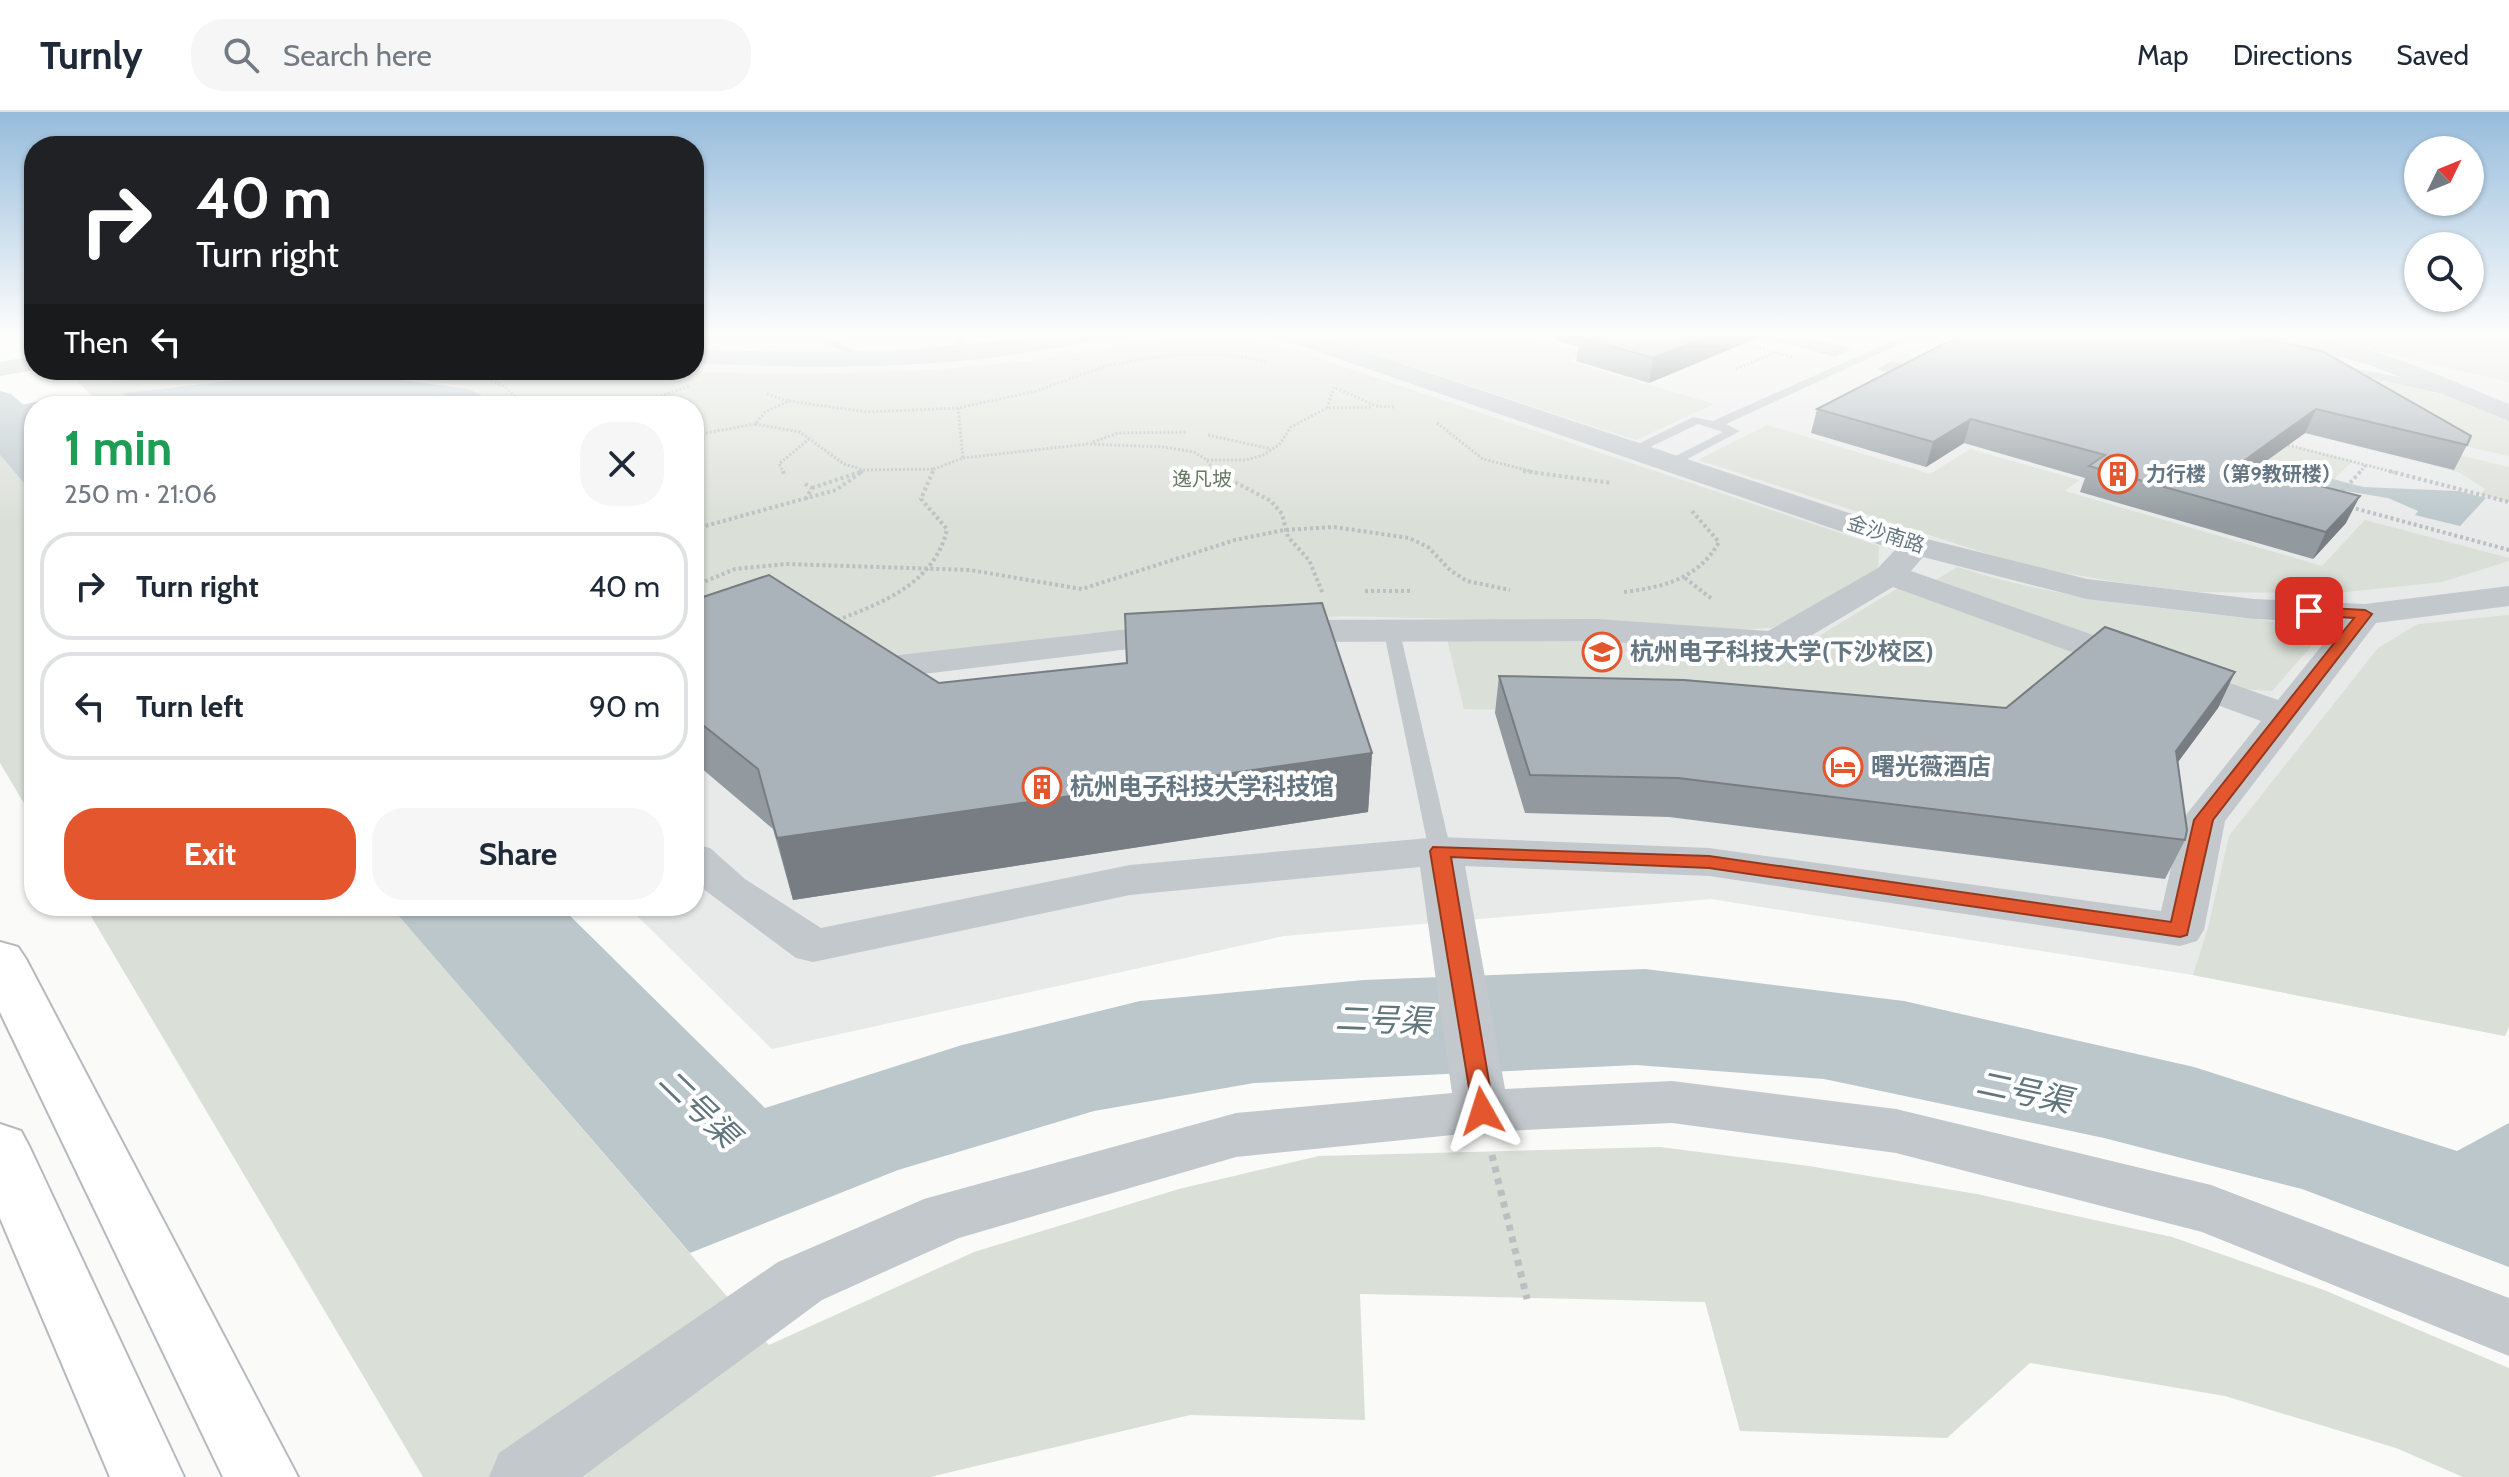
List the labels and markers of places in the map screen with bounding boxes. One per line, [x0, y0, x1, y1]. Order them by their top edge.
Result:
building icon: 力行楼 （第9教研楼） [2097, 453, 2139, 495]
place label: 力行楼 （第9教研楼） [2146, 462, 2342, 486]
pin [2275, 577, 2343, 645]
school or university icon: 杭州电子科技大学(下沙校区) [1581, 631, 1623, 673]
place label: 杭州电子科技大学(下沙校区) [1630, 637, 1934, 666]
hotel icon: 曙光薇酒店 [1822, 746, 1864, 788]
place label: 曙光薇酒店 [1871, 752, 1991, 781]
building icon: 杭州电子科技大学科技馆 [1021, 766, 1063, 808]
place label: 杭州电子科技大学科技馆 [1070, 772, 1334, 801]

